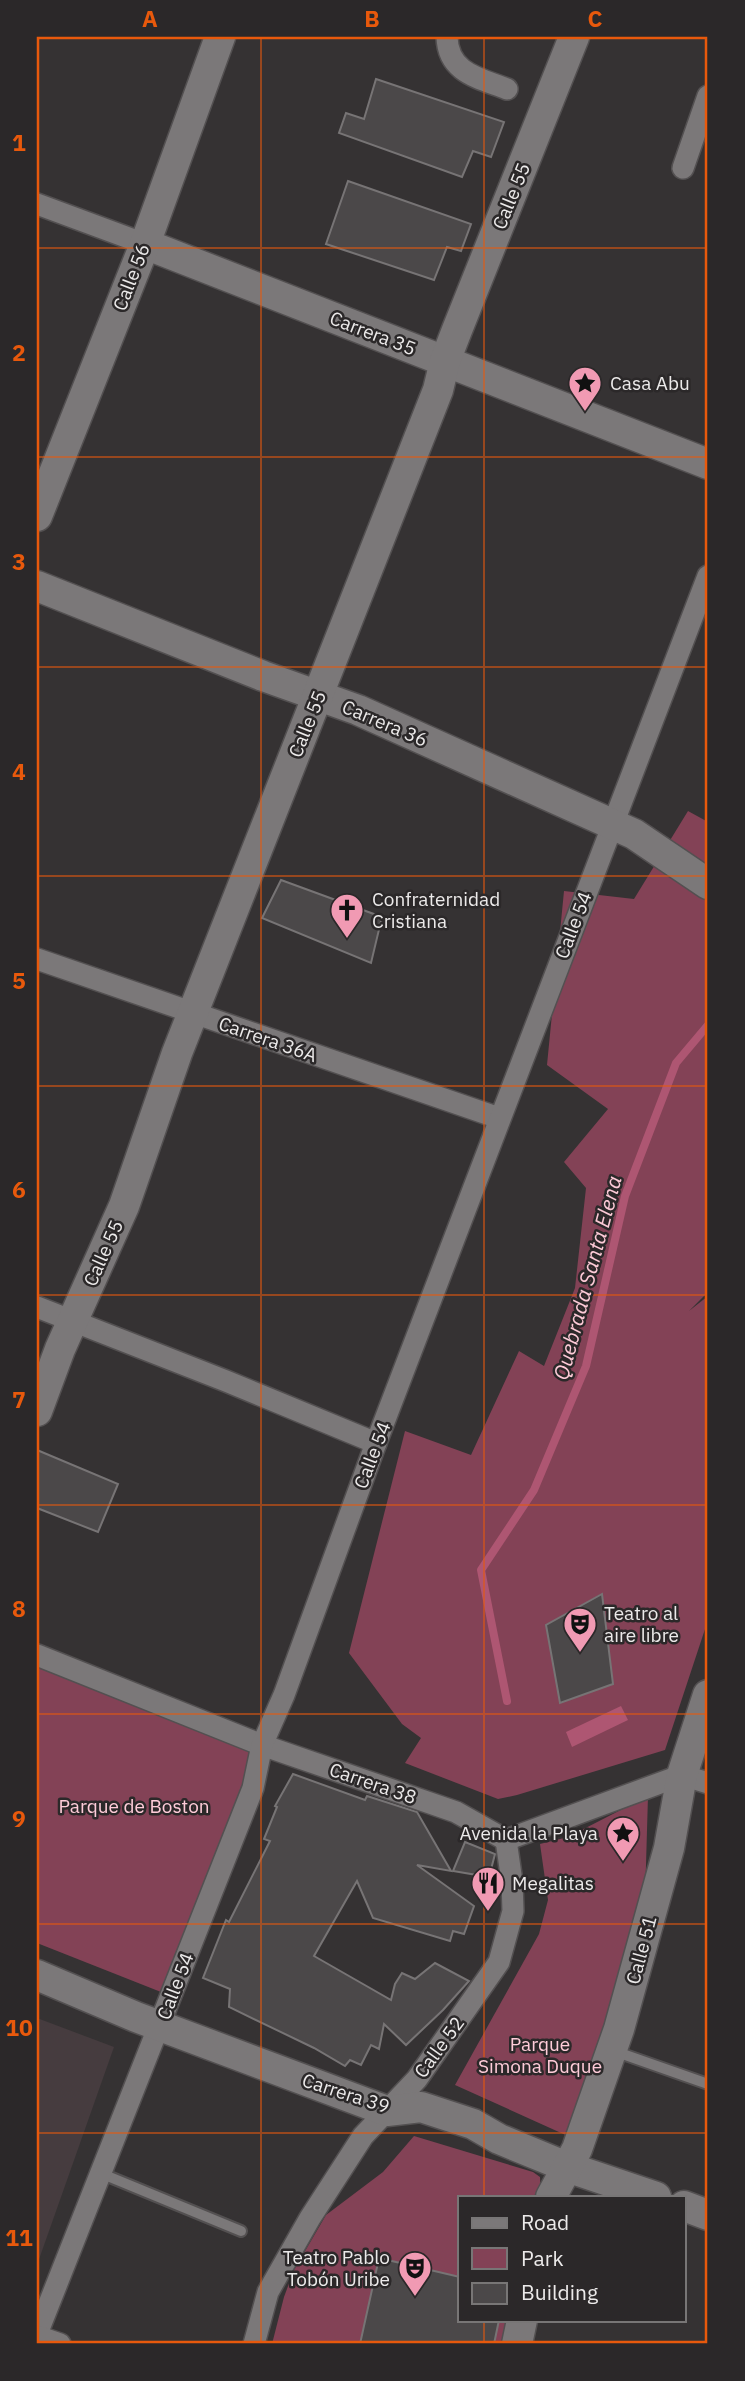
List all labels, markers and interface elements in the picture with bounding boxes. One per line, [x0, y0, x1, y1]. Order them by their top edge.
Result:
text: A [142, 3, 158, 33]
text: B [364, 3, 380, 33]
text: C [588, 3, 603, 33]
text: 1 [12, 127, 26, 157]
street label: Calle 55 [487, 159, 535, 233]
street label: Calle 56 [107, 240, 155, 314]
street label: Carrera 35 [326, 306, 420, 360]
text: 2 [12, 337, 26, 367]
place icon: Casa Abu [566, 364, 604, 413]
place label: Casa Abu [610, 371, 690, 395]
text: 3 [12, 546, 26, 576]
street label: Calle 55 [283, 687, 331, 761]
street label: Carrera 36 [339, 694, 431, 752]
text: 4 [12, 756, 26, 786]
place label: Confraternidad Cristiana [372, 887, 500, 933]
street label: Calle 54 [549, 888, 597, 962]
church icon: Confraternidad Cristiana [328, 891, 366, 940]
text: 5 [12, 965, 26, 995]
street label: Carrera 36A [216, 1011, 320, 1067]
water label: Quebrada Santa Elena [546, 1173, 628, 1383]
text: 6 [12, 1174, 26, 1204]
street label: Calle 55 [78, 1216, 128, 1290]
text: 7 [12, 1384, 26, 1414]
street label: Calle 54 [348, 1418, 396, 1492]
text: 8 [12, 1593, 26, 1623]
place label: Teatro al aire libre [604, 1601, 679, 1647]
theatre icon: Teatro al aire libre [561, 1605, 599, 1654]
street label: Carrera 38 [326, 1757, 420, 1809]
park label: Parque de Boston [58, 1794, 210, 1818]
text: 9 [12, 1803, 26, 1833]
place icon: Avenida la Playa [604, 1814, 642, 1863]
place label: Avenida la Playa [459, 1821, 598, 1845]
restaurant icon: Megalitas [469, 1864, 507, 1913]
place label: Megalitas [512, 1871, 594, 1895]
street label: Calle 51 [620, 1913, 662, 1987]
street label: Calle 54 [151, 1949, 199, 2023]
text: 10 [5, 2012, 33, 2042]
street label: Calle 52 [409, 2012, 469, 2082]
park label: Parque Simona Duque [478, 2032, 602, 2078]
street label: Carrera 39 [299, 2068, 393, 2118]
legend [458, 2196, 686, 2322]
text: Road [521, 2208, 569, 2236]
text: 11 [5, 2222, 33, 2252]
text: Park [521, 2244, 564, 2272]
place label: Teatro Pablo Tobón Uribe [283, 2245, 390, 2291]
theatre icon: Teatro Pablo Tobón Uribe [396, 2249, 434, 2298]
text: Building [521, 2278, 598, 2306]

